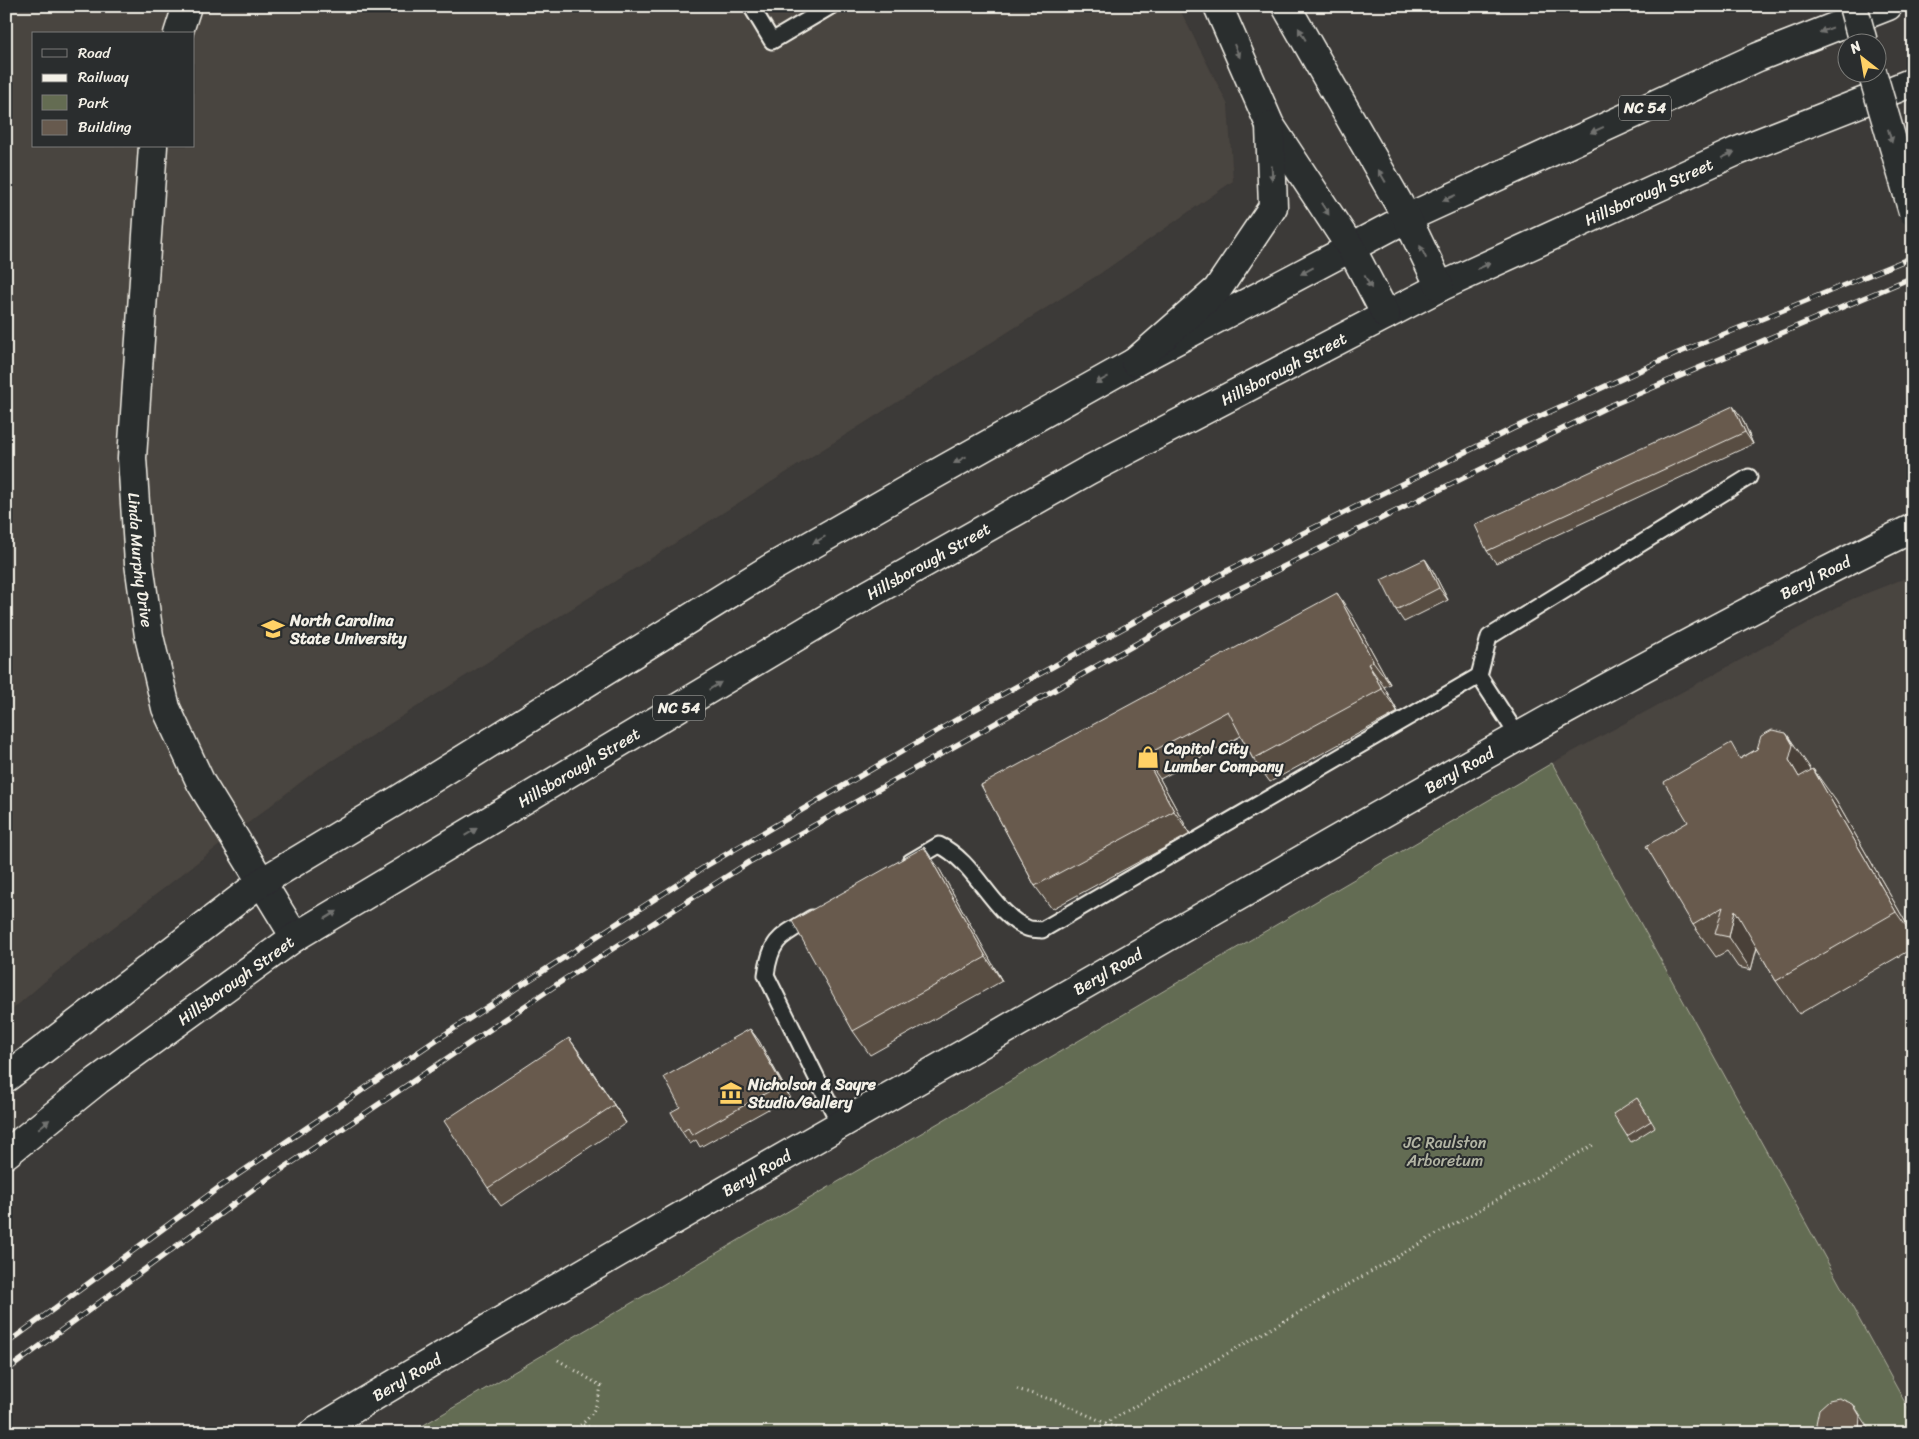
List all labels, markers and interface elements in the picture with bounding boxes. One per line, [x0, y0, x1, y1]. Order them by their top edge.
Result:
one-way arrow [1298, 27, 1306, 42]
one-way arrow [1819, 27, 1833, 35]
legend [32, 32, 195, 148]
north arrow [1836, 32, 1886, 82]
text: N [1844, 34, 1866, 61]
text: Road [78, 40, 111, 66]
one-way arrow [1234, 44, 1242, 58]
text: Railway [78, 64, 129, 90]
text: Park [78, 90, 109, 116]
road number: NC 54 [1619, 96, 1671, 120]
text: Building [78, 114, 132, 140]
one-way arrow [1590, 126, 1604, 134]
one-way arrow [1887, 129, 1895, 144]
street label: Hillsborough Street [1579, 149, 1718, 234]
one-way arrow [1721, 151, 1735, 159]
one-way arrow [1268, 166, 1276, 182]
one-way arrow [1378, 169, 1387, 182]
one-way arrow [1442, 195, 1456, 203]
one-way arrow [1321, 203, 1330, 216]
one-way arrow [1419, 245, 1427, 259]
one-way arrow [1477, 262, 1491, 270]
one-way arrow [1300, 267, 1315, 275]
one-way arrow [1364, 275, 1373, 288]
street label: Hillsborough Street [1215, 324, 1352, 414]
one-way arrow [1095, 376, 1109, 384]
one-way arrow [954, 455, 967, 464]
street label: Linda Murphy Drive [120, 492, 162, 629]
street label: Hillsborough Street [860, 514, 996, 608]
one-way arrow [813, 536, 826, 545]
street label: Beryl Road [1774, 546, 1857, 607]
place label: North Carolina State University [289, 606, 407, 653]
school or university icon: North Carolina State University [260, 616, 286, 642]
one-way arrow [709, 681, 722, 691]
road number: NC 54 [653, 696, 705, 720]
street label: Hillsborough Street [511, 719, 646, 815]
place label: Capitol City Lumber Company [1163, 734, 1284, 781]
street label: Beryl Road [1419, 738, 1501, 801]
shop icon: Capitol City Lumber Company [1135, 744, 1161, 770]
one-way arrow [464, 828, 477, 837]
one-way arrow [325, 911, 338, 920]
street label: Hillsborough Street [171, 928, 300, 1033]
street label: Beryl Road [1067, 939, 1149, 1003]
place label: Nicholson & Sayre Studio/Gallery [747, 1070, 877, 1117]
museum icon: Nicholson & Sayre Studio/Gallery [718, 1080, 744, 1106]
one-way arrow [37, 1118, 50, 1129]
park label: JC Raulston Arboretum [1403, 1128, 1487, 1175]
street label: Beryl Road [716, 1140, 798, 1204]
street label: Beryl Road [366, 1344, 448, 1409]

